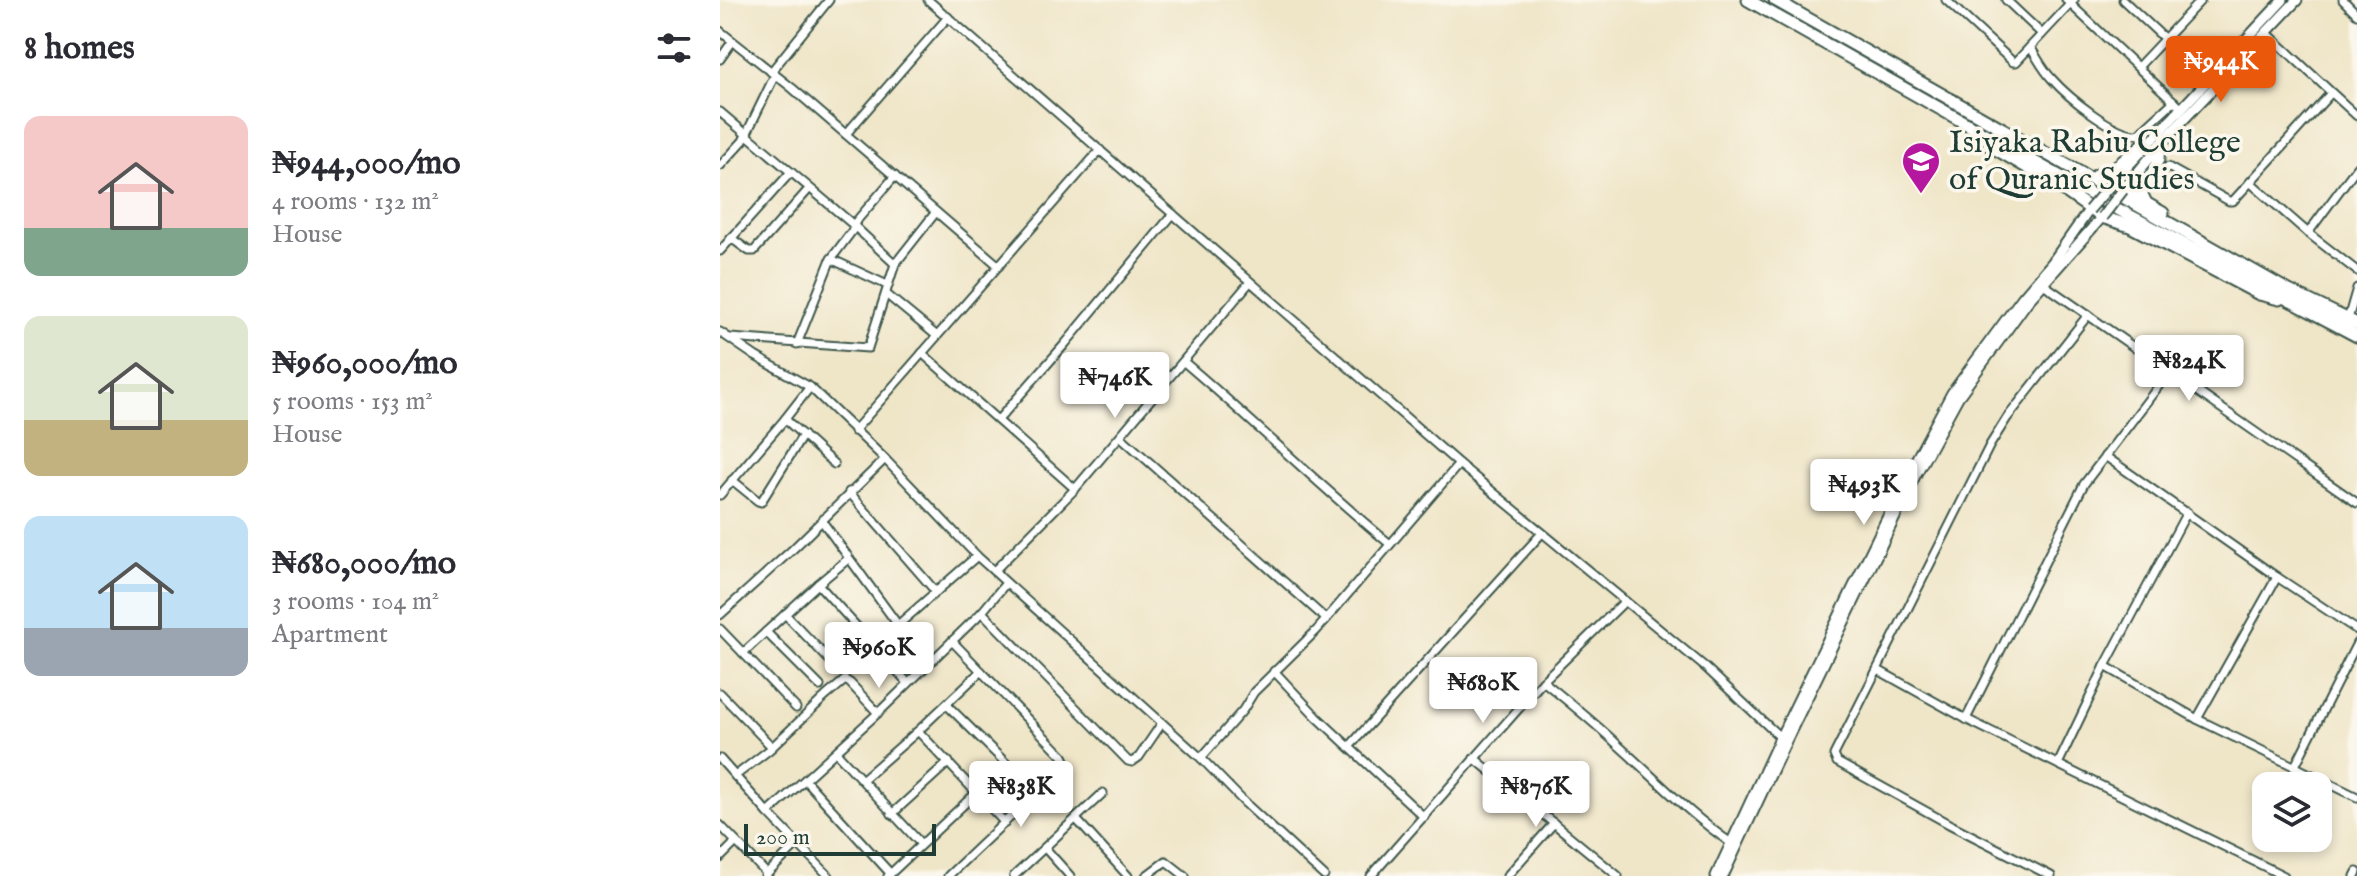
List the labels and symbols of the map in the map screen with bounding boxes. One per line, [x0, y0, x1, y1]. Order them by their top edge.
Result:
pin: ₦944K [2165, 36, 2277, 104]
place label: Isiyaka Rabiu College of Quranic Studies [1949, 123, 2241, 201]
school or university icon: Isiyaka Rabiu College of Quranic Studies [1900, 140, 1942, 195]
pin: ₦824K [2133, 335, 2245, 403]
pin: ₦746K [1059, 352, 1171, 420]
pin: ₦493K [1808, 459, 1920, 527]
pin: ₦960K [823, 622, 935, 690]
pin: ₦680K [1427, 657, 1539, 725]
pin: ₦838K [965, 761, 1077, 829]
pin: ₦876K [1480, 761, 1592, 829]
scale bar [744, 820, 936, 856]

